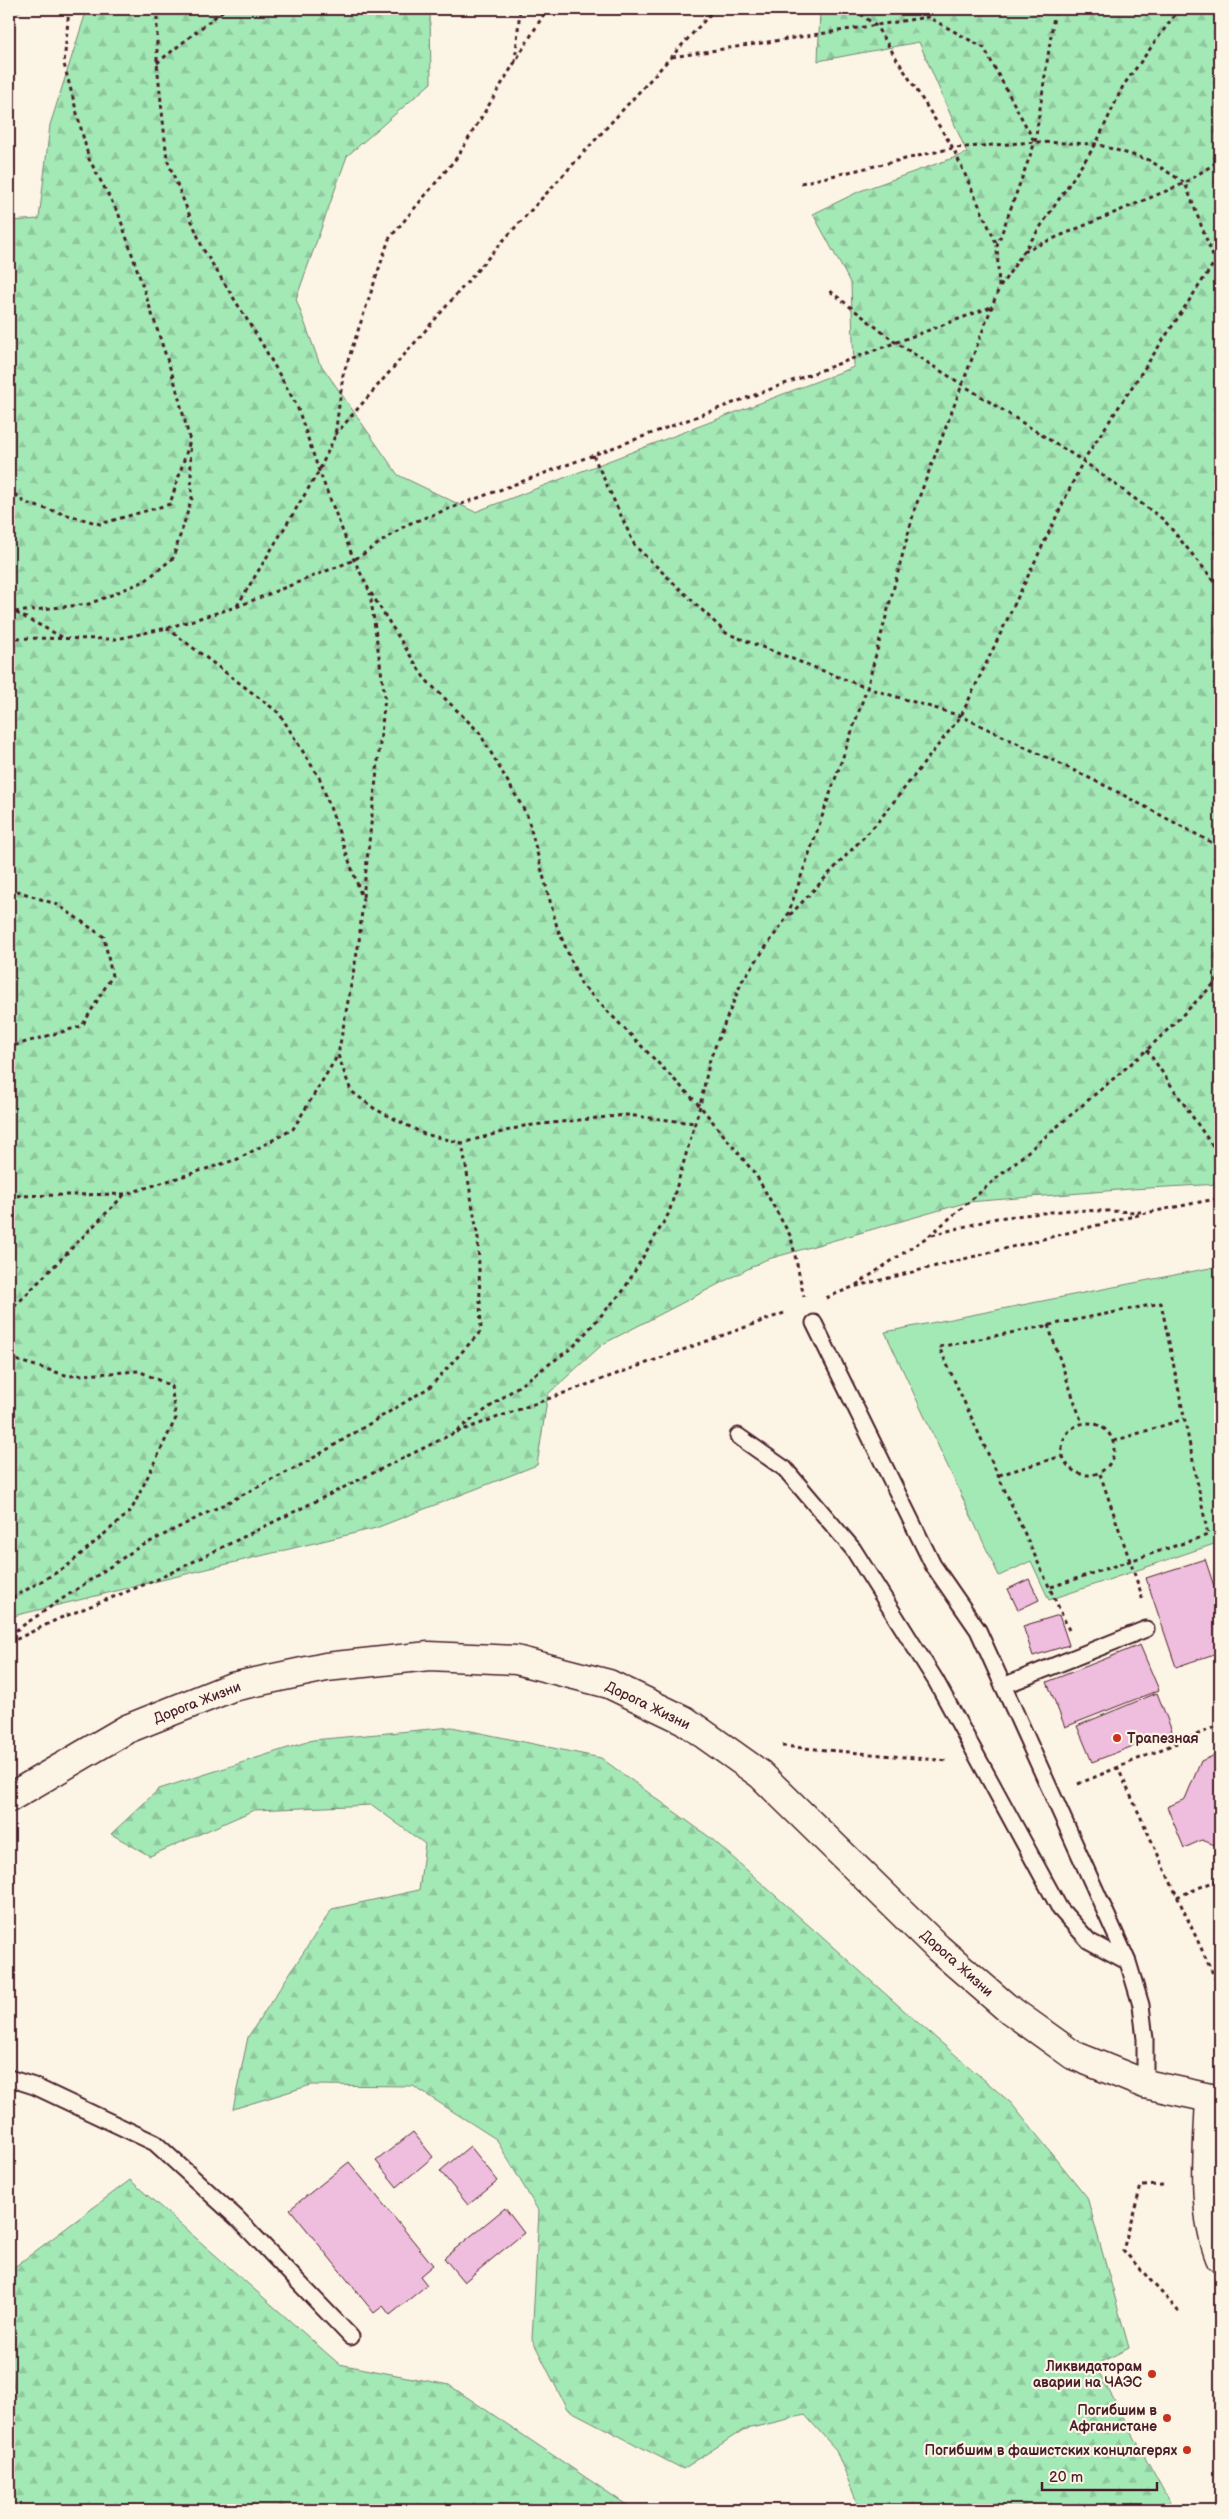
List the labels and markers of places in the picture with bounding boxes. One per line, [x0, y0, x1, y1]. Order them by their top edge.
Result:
place label: Трапезная [1127, 1730, 1199, 1747]
marker: Трапезная [1111, 1732, 1123, 1744]
place label: Ликвидаторам аварии на ЧАЭС [1033, 2358, 1142, 2391]
marker: Ликвидаторам аварии на ЧАЭС [1146, 2368, 1158, 2380]
place label: Погибшим в Афганистане [1068, 2402, 1157, 2435]
marker: Погибшим в Афганистане [1161, 2412, 1173, 2424]
place label: Погибшим в фашистских концлагерях [925, 2442, 1178, 2459]
marker: Погибшим в фашистских концлагерях [1181, 2444, 1193, 2456]

